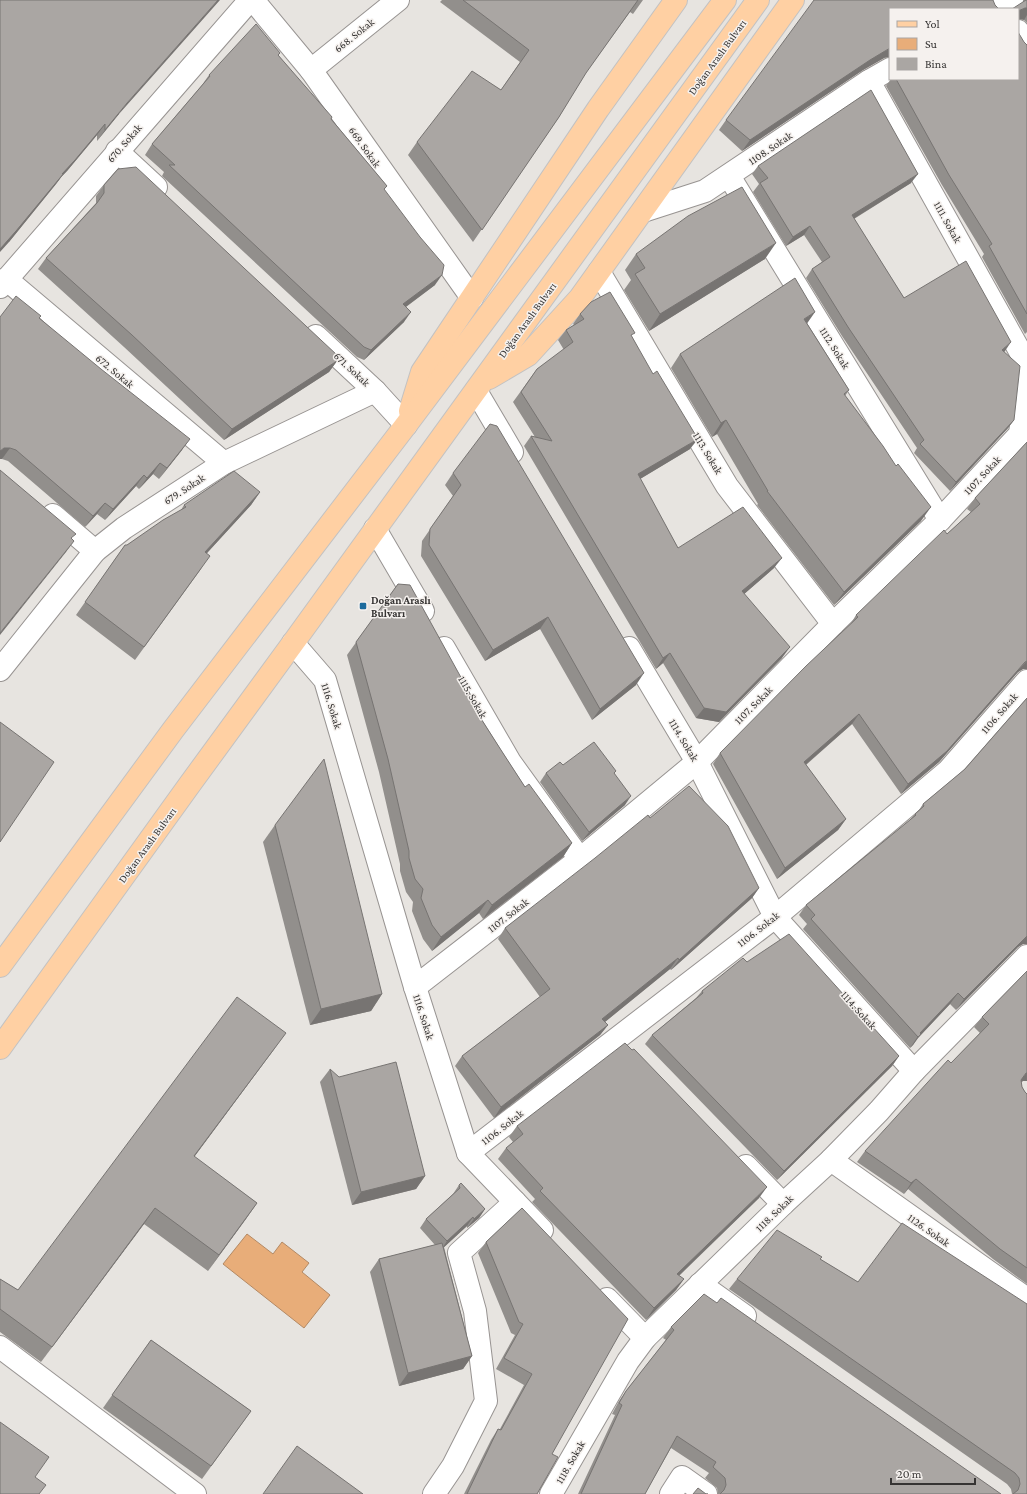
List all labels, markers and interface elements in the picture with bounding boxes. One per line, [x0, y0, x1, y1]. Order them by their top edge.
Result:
legend [889, 8, 1019, 80]
street label: 668. Sokak [332, 15, 377, 55]
street label: Doğan Araslı Bulvarı [686, 17, 749, 97]
text: Yol [925, 17, 940, 31]
text: Su [925, 37, 938, 51]
text: Bina [925, 57, 947, 71]
street label: 670. Sokak [104, 121, 144, 165]
street label: 669. Sokak [347, 124, 384, 170]
street label: 1108. Sokak [746, 129, 795, 167]
street label: 1111. Sokak [932, 199, 965, 245]
street label: Doğan Araslı Bulvarı [496, 280, 559, 360]
street label: 1112. Sokak [817, 325, 853, 372]
street label: 671. Sokak [332, 349, 373, 389]
street label: 672. Sokak [93, 352, 137, 391]
street label: 1113. Sokak [691, 430, 726, 477]
street label: 1107. Sokak [961, 453, 1003, 497]
street label: 679. Sokak [161, 471, 207, 507]
place label: Doğan Araslı Bulvarı [371, 594, 431, 619]
marker: Doğan Araslı Bulvarı [358, 601, 368, 611]
street label: 1115. Sokak [456, 674, 490, 721]
street label: 1116. Sokak [319, 682, 345, 731]
street label: 1107. Sokak [732, 683, 775, 726]
street label: 1106. Sokak [978, 690, 1020, 736]
street label: 1114. Sokak [667, 717, 702, 764]
street label: Doğan Araslı Bulvarı [116, 805, 179, 885]
street label: 1107. Sokak [485, 895, 531, 935]
street label: 1106. Sokak [735, 909, 782, 949]
street label: 1114. Sokak [839, 988, 880, 1032]
street label: 1116. Sokak [411, 993, 437, 1042]
street label: 1106. Sokak [479, 1107, 526, 1147]
street label: 1118. Sokak [753, 1192, 796, 1234]
street label: 1126. Sokak [906, 1211, 953, 1249]
street label: 1118. Sokak [553, 1438, 587, 1486]
scale bar [891, 1460, 975, 1486]
text: 20 m [897, 1467, 922, 1481]

